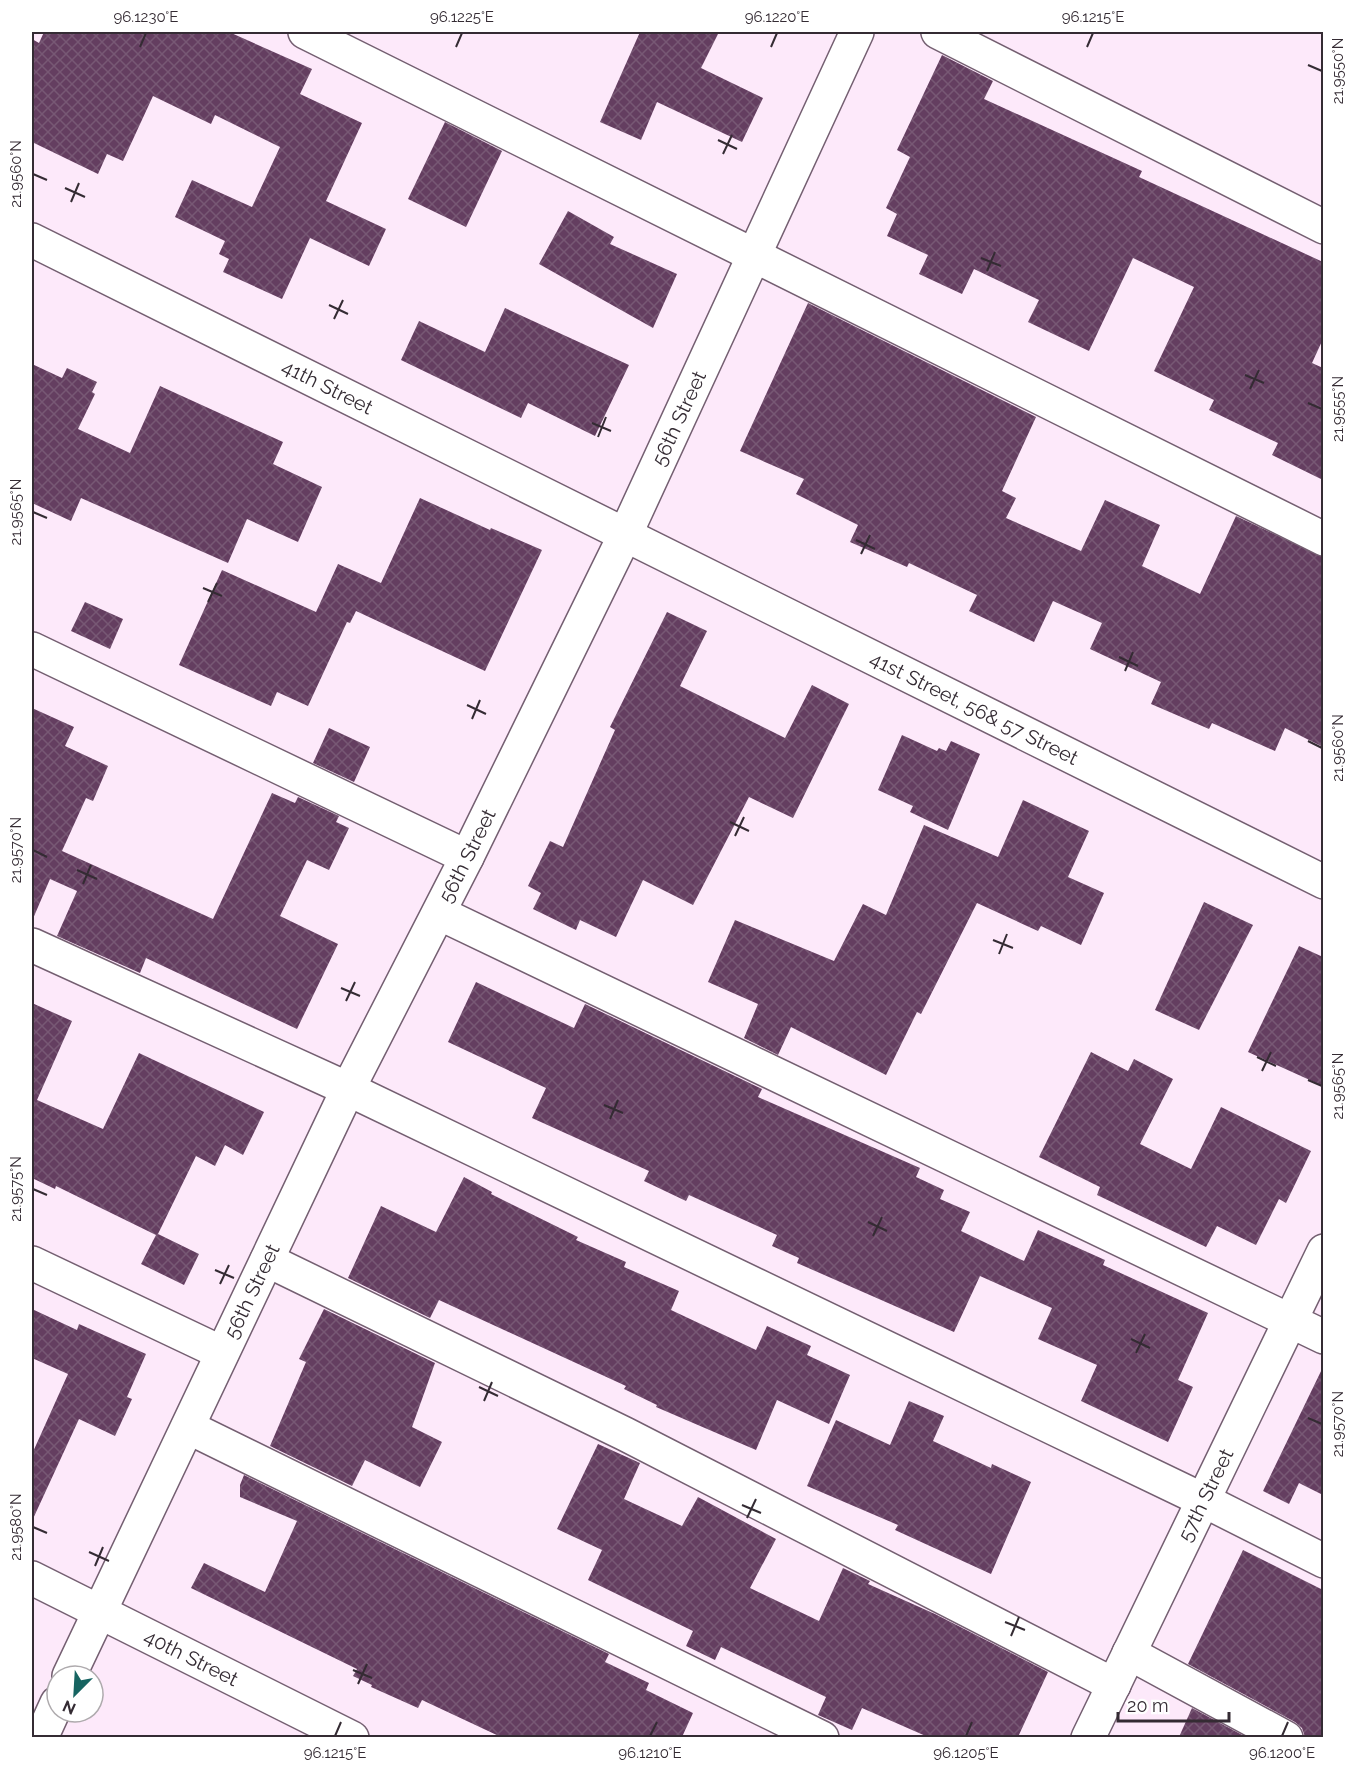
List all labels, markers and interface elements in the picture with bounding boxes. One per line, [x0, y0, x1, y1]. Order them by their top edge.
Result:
text: 96.1230°E [114, 8, 178, 26]
text: 96.1225°E [430, 8, 494, 26]
text: 96.1220°E [745, 8, 809, 26]
text: 96.1215°E [1062, 8, 1124, 26]
text: 21.9550°N [1329, 38, 1347, 104]
text: 21.9560°N [7, 140, 25, 208]
street label: 41th Street [278, 354, 377, 420]
street label: 56th Street [647, 367, 711, 469]
text: 21.9555°N [1329, 376, 1347, 442]
text: 21.9565°N [7, 479, 25, 545]
street label: 41st Street, 56& 57 Street [866, 646, 1083, 770]
text: 21.9560°N [1329, 714, 1347, 782]
street label: 56th Street [434, 804, 501, 907]
text: 21.9570°N [7, 817, 25, 883]
text: 21.9565°N [1329, 1053, 1347, 1119]
text: 21.9575°N [7, 1156, 25, 1222]
street label: 56th Street [219, 1240, 285, 1342]
text: 21.9570°N [1329, 1391, 1347, 1457]
street label: 57th Street [1173, 1444, 1239, 1545]
text: 21.9580°N [7, 1493, 25, 1561]
street label: 40th Street [140, 1624, 243, 1691]
north arrow [45, 1664, 105, 1724]
scale bar [1118, 1685, 1229, 1723]
text: 20 m [1127, 1695, 1169, 1716]
text: N [60, 1696, 79, 1718]
text: 96.1215°E [304, 1744, 366, 1762]
text: 96.1210°E [618, 1744, 682, 1762]
text: 96.1205°E [933, 1744, 999, 1762]
text: 96.1200°E [1249, 1744, 1315, 1762]

